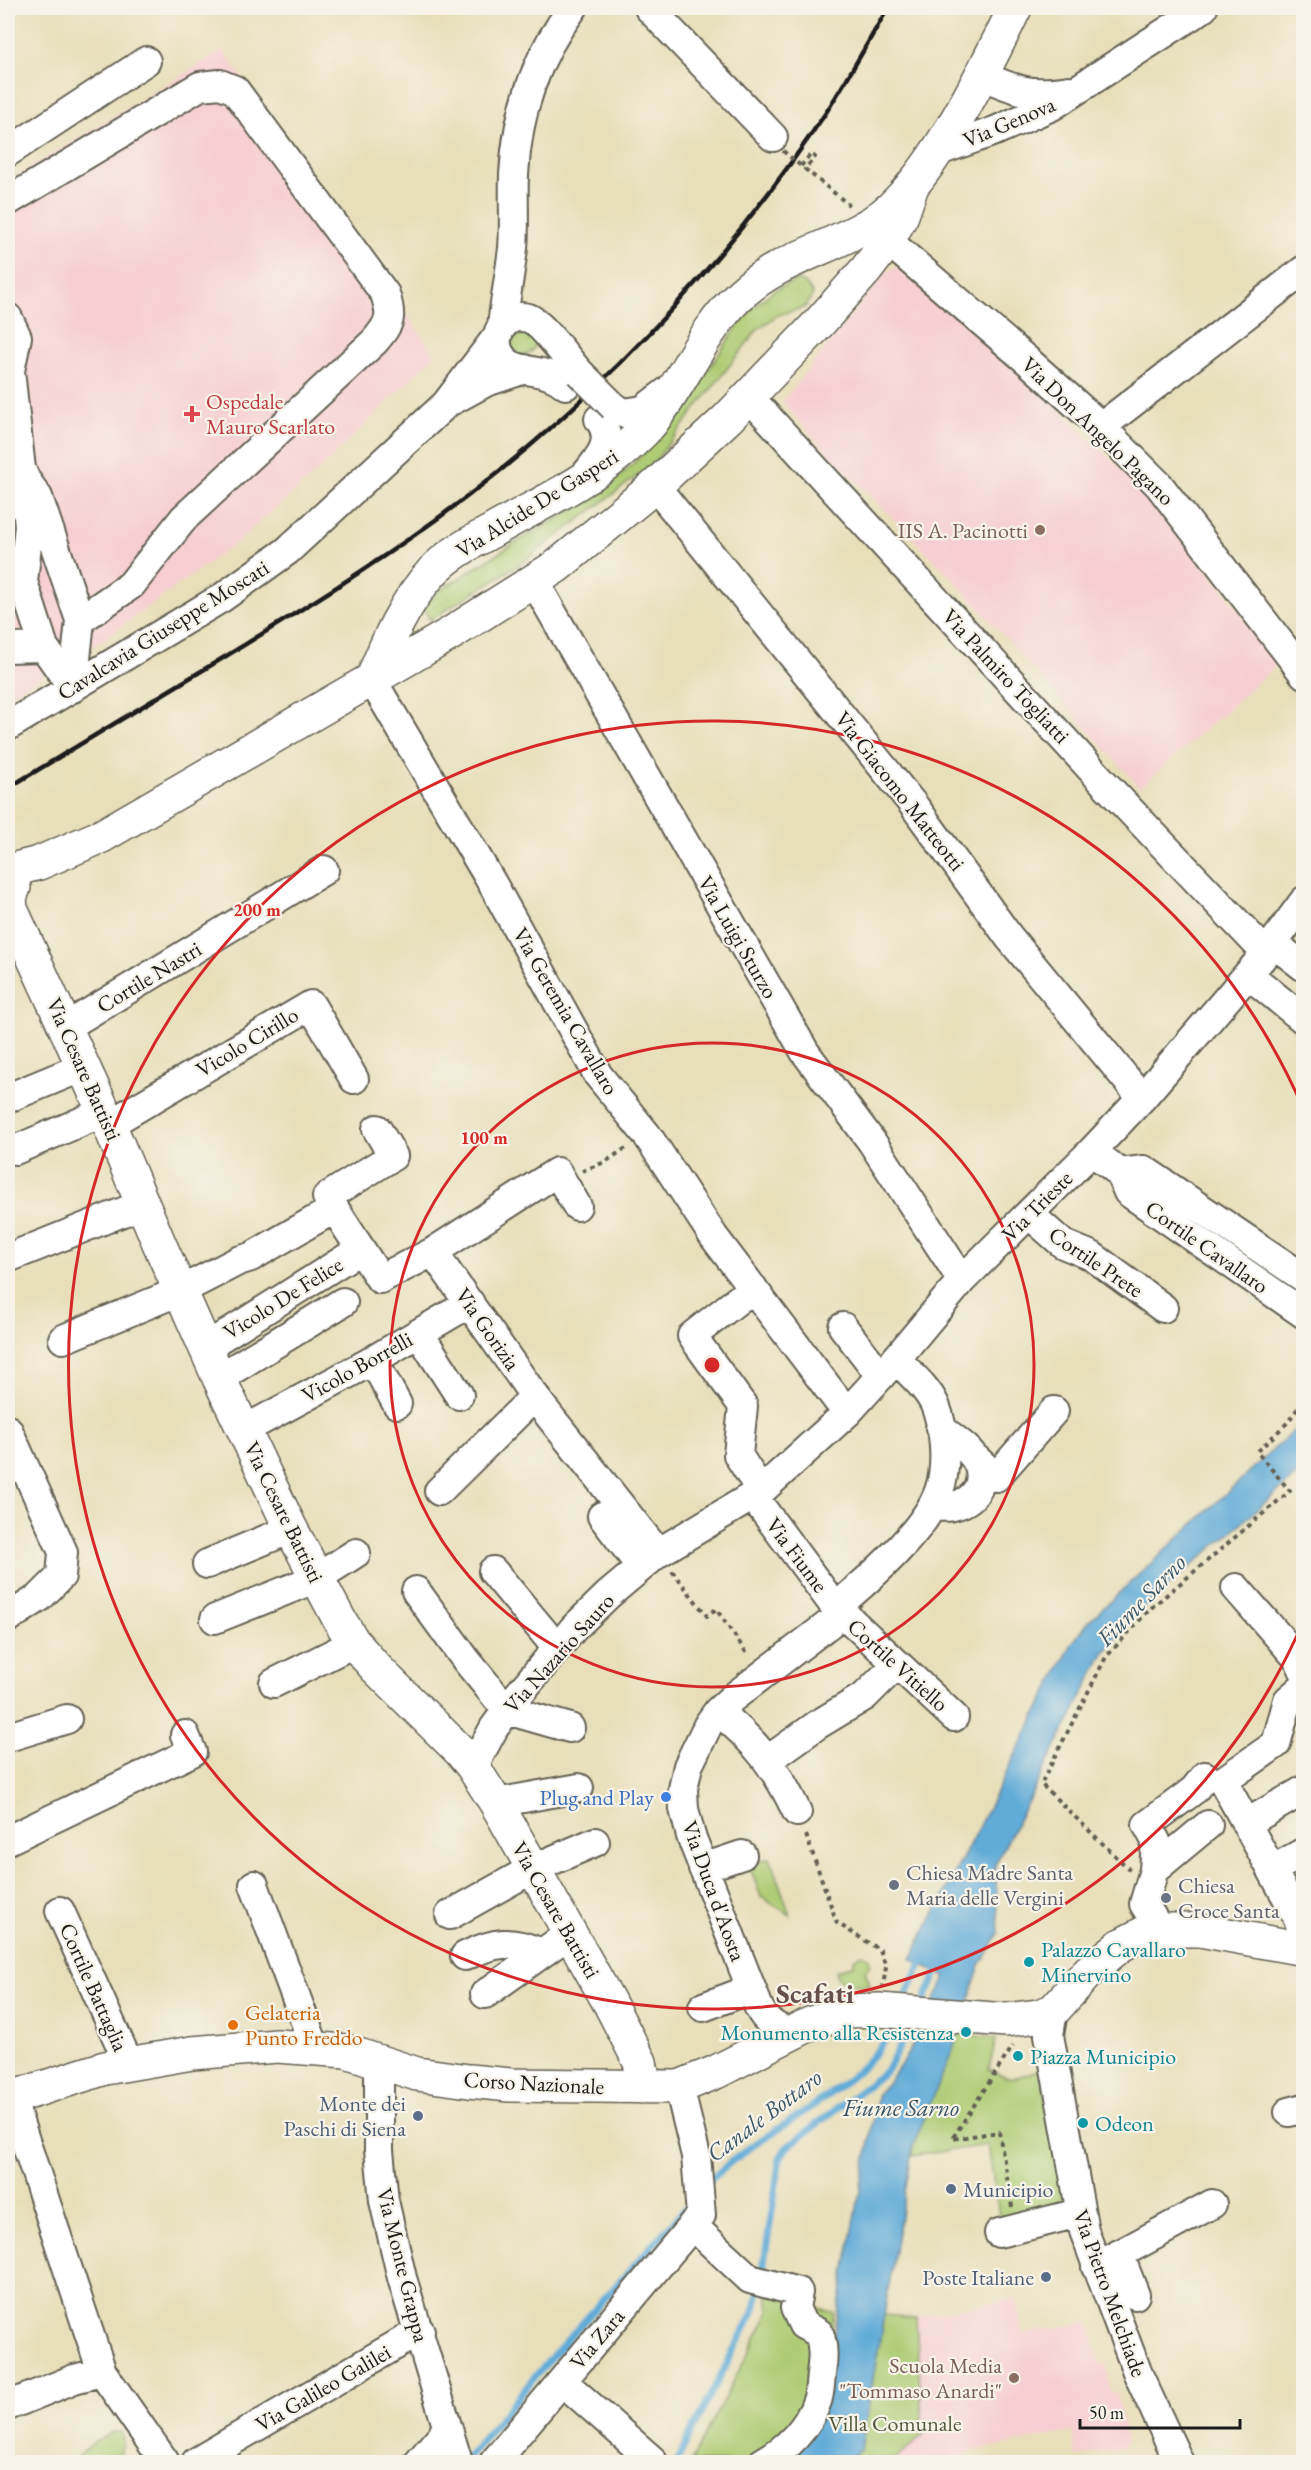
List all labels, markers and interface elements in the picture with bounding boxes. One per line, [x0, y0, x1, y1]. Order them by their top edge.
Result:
street label: Via Genova [958, 89, 1060, 154]
street label: Via Don Angelo Pagano [1015, 350, 1181, 512]
place label: Ospedale Mauro Scarlato [206, 387, 335, 441]
marker: Ospedale Mauro Scarlato [183, 405, 201, 423]
street label: Via Alcide De Gasperi [450, 441, 624, 565]
place label: IIS A. Pacinotti [898, 516, 1028, 545]
marker: IIS A. Pacinotti [1033, 523, 1047, 537]
street label: Cavalcavia Giuseppe Moscati [52, 553, 274, 707]
street label: Via Palmiro Togliatti [936, 602, 1076, 750]
street label: Via Giacomo Matteotti [828, 705, 972, 877]
street label: Via Luigi Sturzo [691, 870, 785, 1004]
text: 200 m [233, 898, 281, 921]
street label: Via Geremia Cavallaro [506, 922, 626, 1100]
street label: Cortile Nastri [91, 934, 207, 1020]
street label: Via Cesare Battisti [40, 993, 128, 1145]
street label: Vicolo Cirillo [190, 1000, 304, 1084]
text: 100 m [460, 1126, 508, 1149]
street label: Via Trieste [995, 1164, 1079, 1248]
street label: Cortile Cavallaro [1140, 1194, 1274, 1300]
street label: Cortile Prete [1043, 1220, 1149, 1304]
street label: Vicolo De Felice [218, 1249, 349, 1346]
street label: Via Gorizia [449, 1282, 527, 1376]
street label: Vicolo Borrelli [296, 1325, 418, 1409]
centre of rings [702, 1355, 722, 1375]
street label: Via Cesare Battisti [237, 1437, 331, 1587]
street label: Via Fiume [759, 1512, 835, 1599]
water label: Fiume Sarno [1089, 1547, 1193, 1653]
street label: Via Nazario Sauro [497, 1587, 621, 1719]
street label: Cortile Vitiello [841, 1612, 955, 1718]
place label: Plug and Play [539, 1783, 654, 1812]
marker: Plug and Play [659, 1790, 673, 1804]
street label: Via Duca d'Aosta [675, 1817, 753, 1965]
street label: Via Cesare Battisti [505, 1836, 607, 1984]
place label: Chiesa Madre Santa Maria delle Vergini [906, 1858, 1073, 1912]
place label: Chiesa Croce Santa [1178, 1871, 1280, 1925]
marker: Chiesa Madre Santa Maria delle Vergini [887, 1878, 901, 1892]
marker: Chiesa Croce Santa [1159, 1891, 1173, 1905]
street label: Cortile Battaglia [53, 1918, 135, 2056]
place label: Palazzo Cavallaro Minervino [1041, 1935, 1186, 1989]
marker: Palazzo Cavallaro Minervino [1022, 1955, 1036, 1969]
district label: Scafati [776, 1975, 854, 2011]
place label: Gelateria Punto Freddo [245, 1998, 363, 2052]
marker: Gelateria Punto Freddo [226, 2018, 240, 2032]
place label: Monumento alla Resistenza [720, 2018, 954, 2047]
marker: Monumento alla Resistenza [959, 2025, 973, 2039]
place label: Piazza Municipio [1030, 2042, 1176, 2071]
marker: Piazza Municipio [1011, 2049, 1025, 2063]
water label: Canale Bottaro [700, 2062, 828, 2168]
street label: Corso Nazionale [463, 2065, 605, 2101]
place label: Monte dei Paschi di Siena [283, 2089, 406, 2143]
water label: Fiume Sarno [842, 2092, 959, 2123]
marker: Monte dei Paschi di Siena [411, 2109, 425, 2123]
place label: Odeon [1095, 2109, 1154, 2138]
marker: Odeon [1076, 2116, 1090, 2130]
place label: Municipio [963, 2175, 1054, 2204]
marker: Municipio [944, 2182, 958, 2196]
street label: Via Monte Grappa [370, 2185, 436, 2345]
street label: Via Pietro Melchiade [1066, 2205, 1154, 2381]
place label: Poste Italiane [922, 2263, 1034, 2292]
marker: Poste Italiane [1039, 2270, 1053, 2284]
street label: Via Zara [563, 2302, 631, 2376]
street label: Via Galileo Galilei [250, 2337, 396, 2439]
place label: Scuola Media "Tommaso Anardi" [839, 2351, 1002, 2405]
marker: Scuola Media "Tommaso Anardi" [1007, 2371, 1021, 2385]
scale bar [1080, 2392, 1240, 2430]
text: 50 m [1089, 2401, 1124, 2424]
park label: Villa Comunale [829, 2409, 962, 2438]

